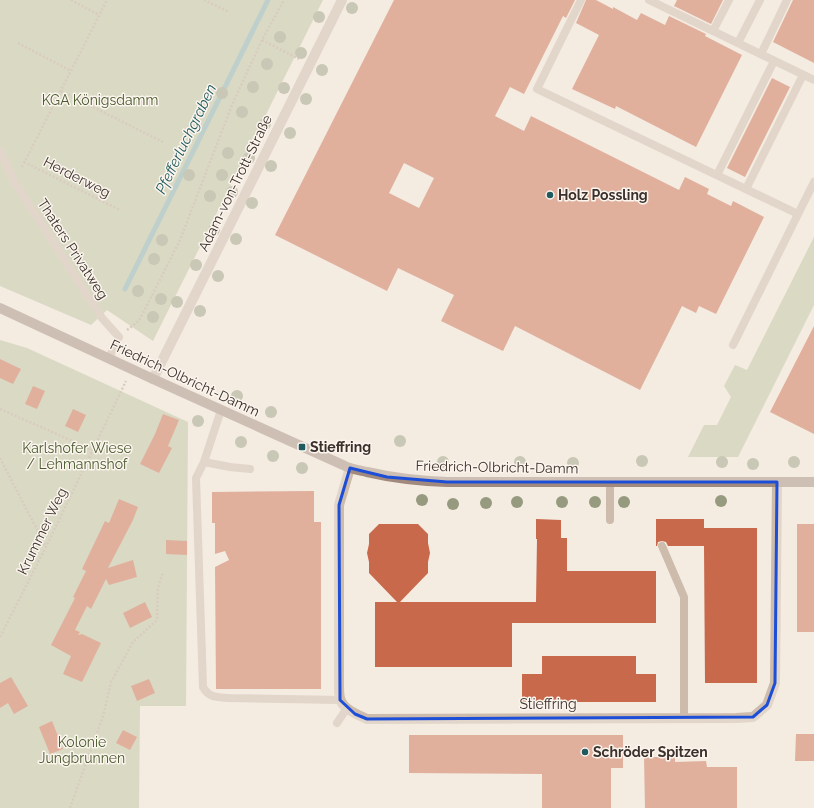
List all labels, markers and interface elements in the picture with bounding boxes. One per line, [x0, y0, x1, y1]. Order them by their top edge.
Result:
water label: Pfefferluchgraben [152, 81, 220, 197]
park label: KGA Königsdamm [42, 92, 158, 108]
street label: Adam-von-Trott-Straße [195, 112, 275, 254]
street label: Herderweg [41, 153, 113, 201]
place label: Holz Possling [558, 187, 648, 203]
marker: Holz Possling [545, 190, 555, 200]
street label: Thaters Privatweg [35, 196, 111, 302]
street label: Friedrich-Olbricht-Damm [108, 336, 262, 420]
place label: Stieffring [310, 439, 371, 455]
park label: Karlshofer Wiese / Lehmannshof [22, 440, 132, 472]
marker: Stieffring [297, 442, 307, 452]
street label: Friedrich-Olbricht-Damm [415, 458, 579, 476]
street label: Krummer Weg [14, 485, 70, 577]
street label: Stieffring [519, 696, 577, 712]
park label: Kolonie Jungbrunnen [39, 734, 125, 766]
place label: Schröder Spitzen [593, 744, 708, 760]
marker: Schröder Spitzen [580, 747, 590, 757]

